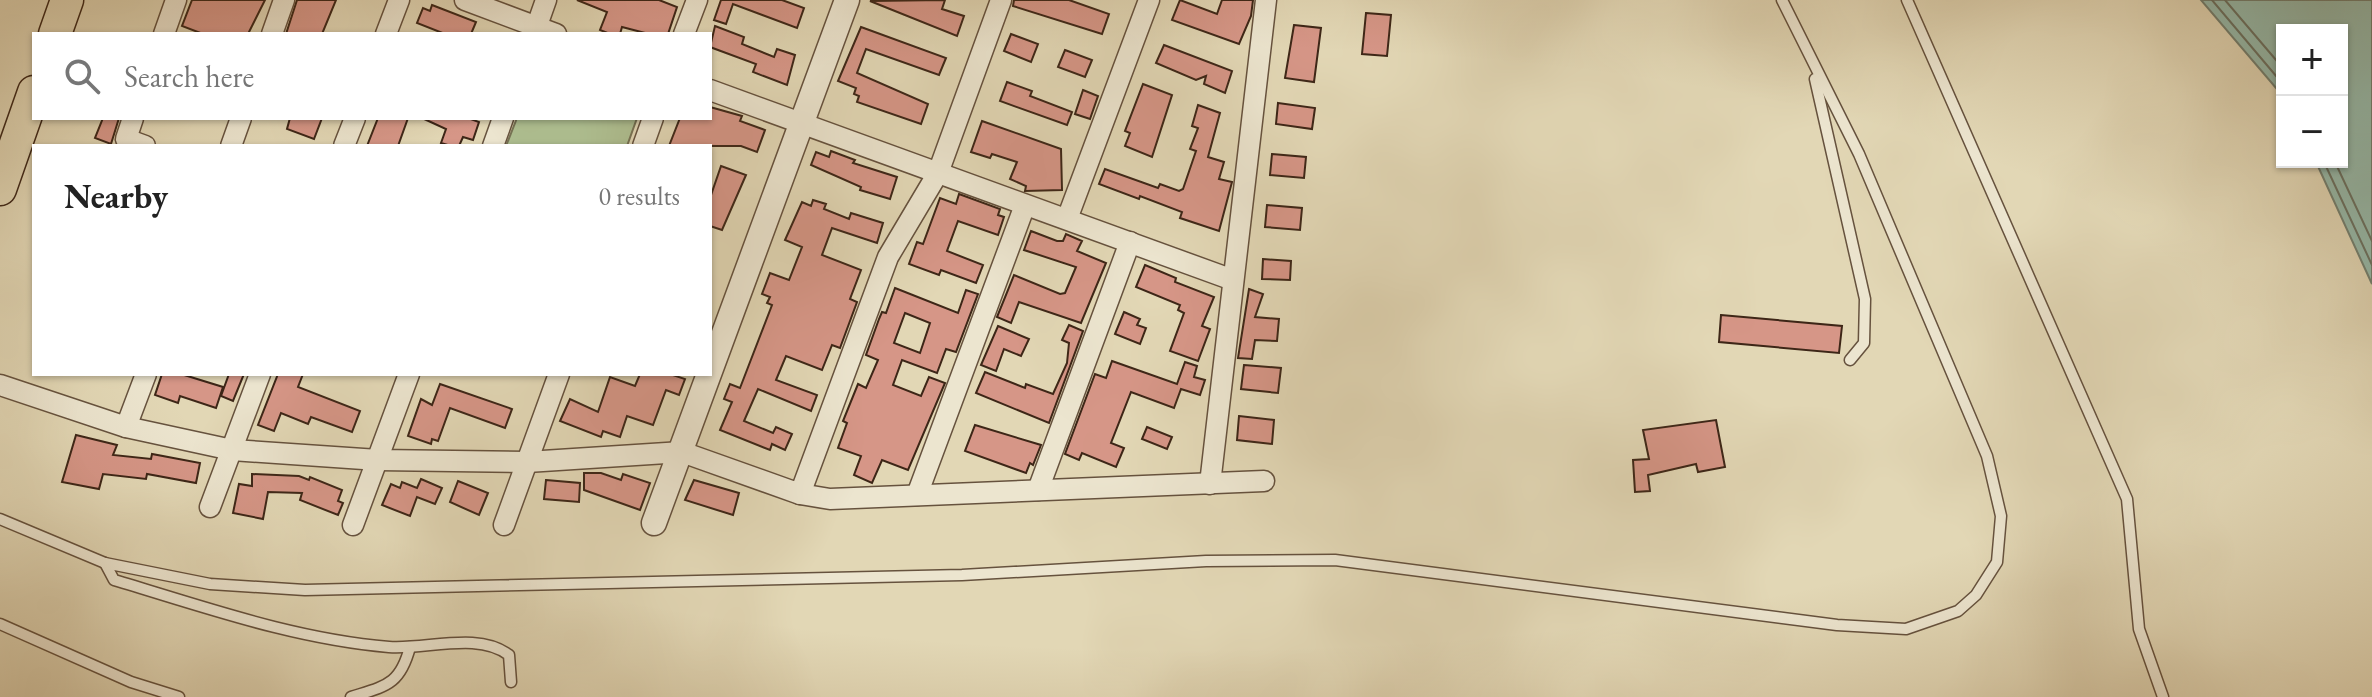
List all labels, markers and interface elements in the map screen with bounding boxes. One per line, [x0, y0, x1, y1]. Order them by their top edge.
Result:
map controls [2276, 24, 2348, 168]
button: + [2276, 24, 2348, 96]
search box [32, 32, 712, 120]
icon: search [60, 54, 104, 98]
text: Search here [124, 57, 254, 96]
button: − [2276, 96, 2348, 168]
text: Nearby [64, 174, 168, 218]
text: 0 results [599, 179, 680, 213]

